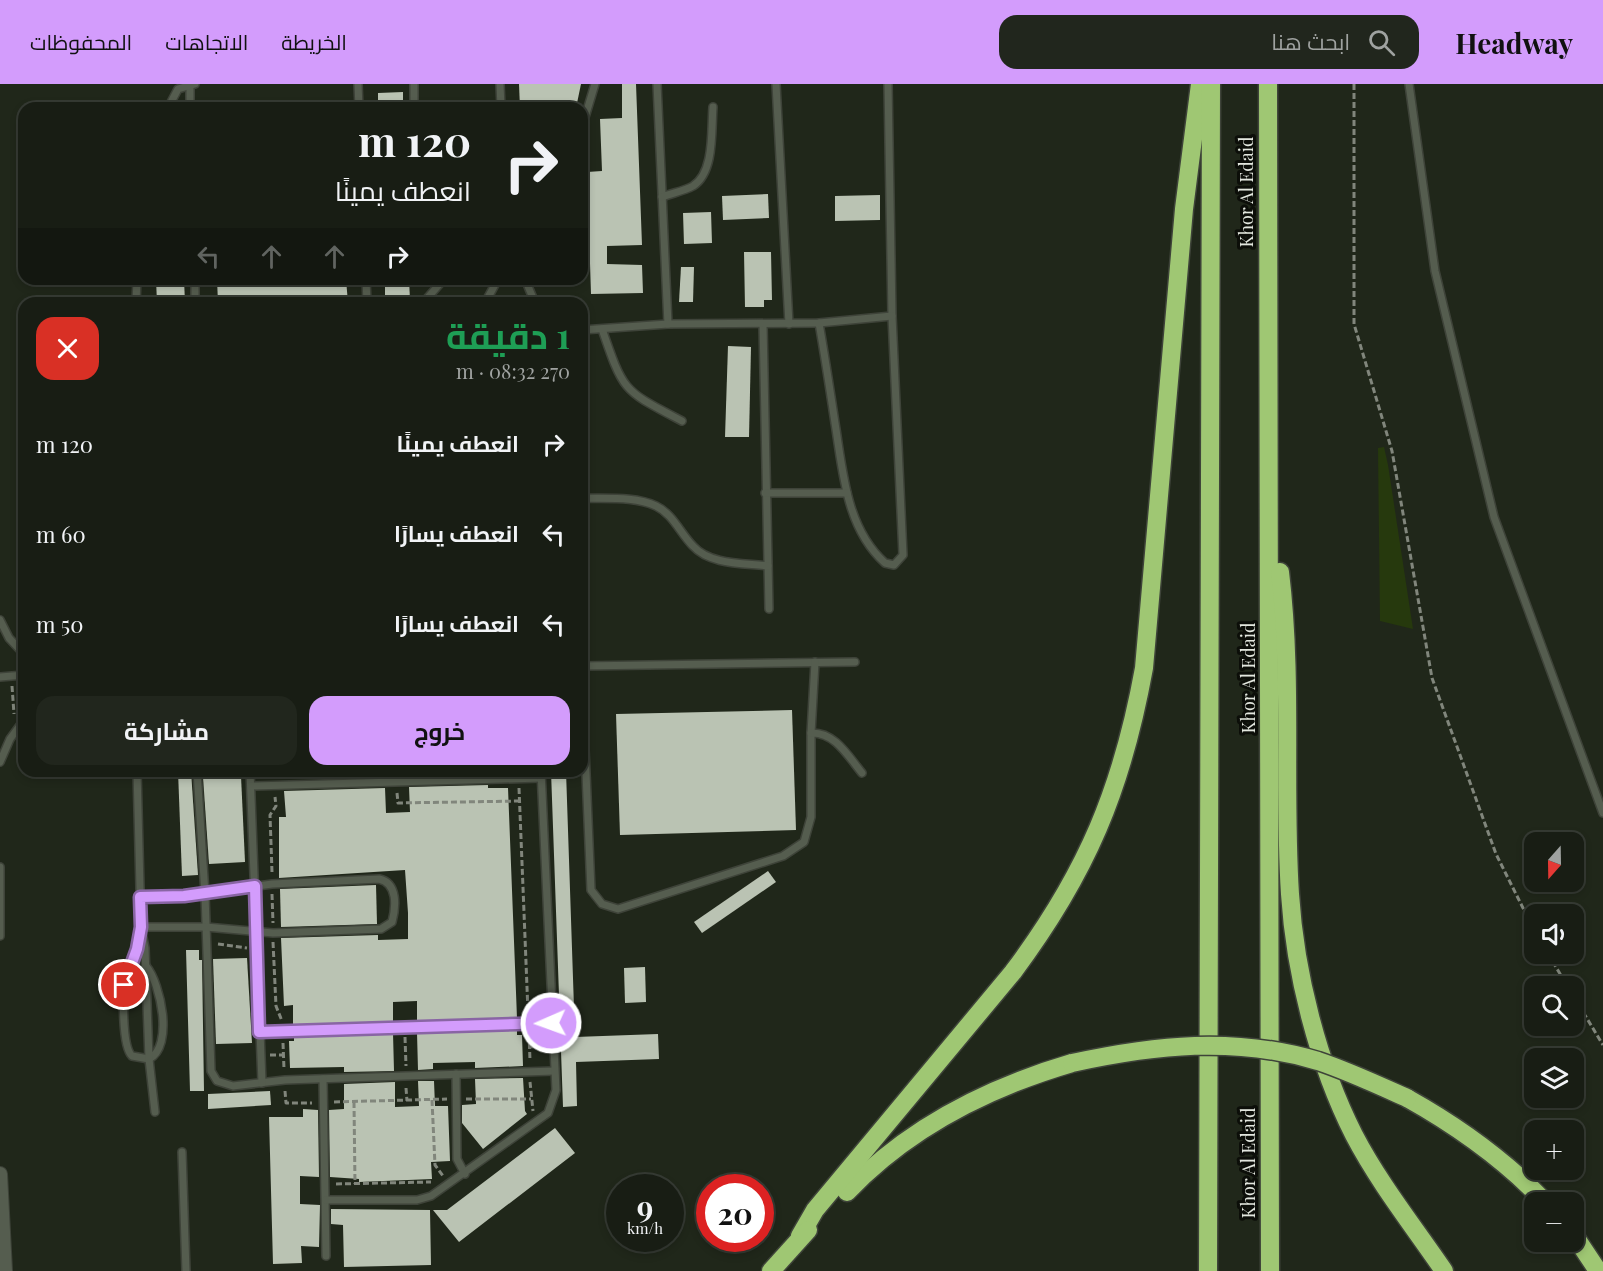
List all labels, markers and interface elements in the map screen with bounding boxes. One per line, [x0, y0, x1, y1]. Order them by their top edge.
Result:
search box [999, 15, 1419, 69]
text: Headway [1455, 24, 1573, 61]
text: ابحث هنا [1271, 26, 1350, 56]
icon: search [1365, 26, 1398, 59]
text: المحفوظات [30, 27, 132, 55]
text: الاتجاهات [165, 27, 248, 55]
text: الخريطة [281, 27, 347, 55]
text: 120 m [358, 112, 471, 168]
icon: right [492, 126, 570, 204]
street label: Khor Al Edaid [1234, 136, 1258, 247]
text: انعطف يمينًا [335, 172, 471, 208]
icon: left [192, 240, 225, 273]
icon: ahead [255, 240, 288, 273]
icon: ahead [318, 240, 351, 273]
icon: right [381, 240, 414, 273]
text: 1 دقيقة [446, 310, 570, 358]
button: close [36, 317, 99, 380]
text: 270 m · 08:32 [456, 357, 570, 384]
text: انعطف يمينًا [397, 428, 519, 458]
icon: right [537, 428, 570, 461]
text: 120 m [36, 429, 93, 459]
text: انعطف يسارًا [394, 518, 519, 548]
icon: left [537, 518, 570, 551]
text: 60 m [36, 519, 86, 549]
text: انعطف يسارًا [394, 608, 519, 638]
icon: left [537, 608, 570, 641]
text: 50 m [36, 609, 83, 639]
street label: Khor Al Edaid [1236, 622, 1260, 733]
button: مشاركة [36, 696, 297, 765]
button: خروج [309, 696, 570, 765]
north arrow [1524, 832, 1584, 892]
map controls [1524, 832, 1584, 1252]
button: sound [1524, 904, 1584, 964]
pin [98, 959, 149, 1010]
icon: arrive [107, 968, 140, 1001]
button: search [1524, 976, 1584, 1036]
position arrow [519, 991, 583, 1055]
button: layers [1524, 1048, 1584, 1108]
street label: Khor Al Edaid [1236, 1107, 1260, 1218]
button: + [1524, 1120, 1584, 1180]
speed limit sign: 20 [696, 1174, 774, 1252]
text: 9 [637, 1186, 653, 1226]
button: − [1524, 1192, 1584, 1252]
text: km/h [627, 1218, 663, 1238]

